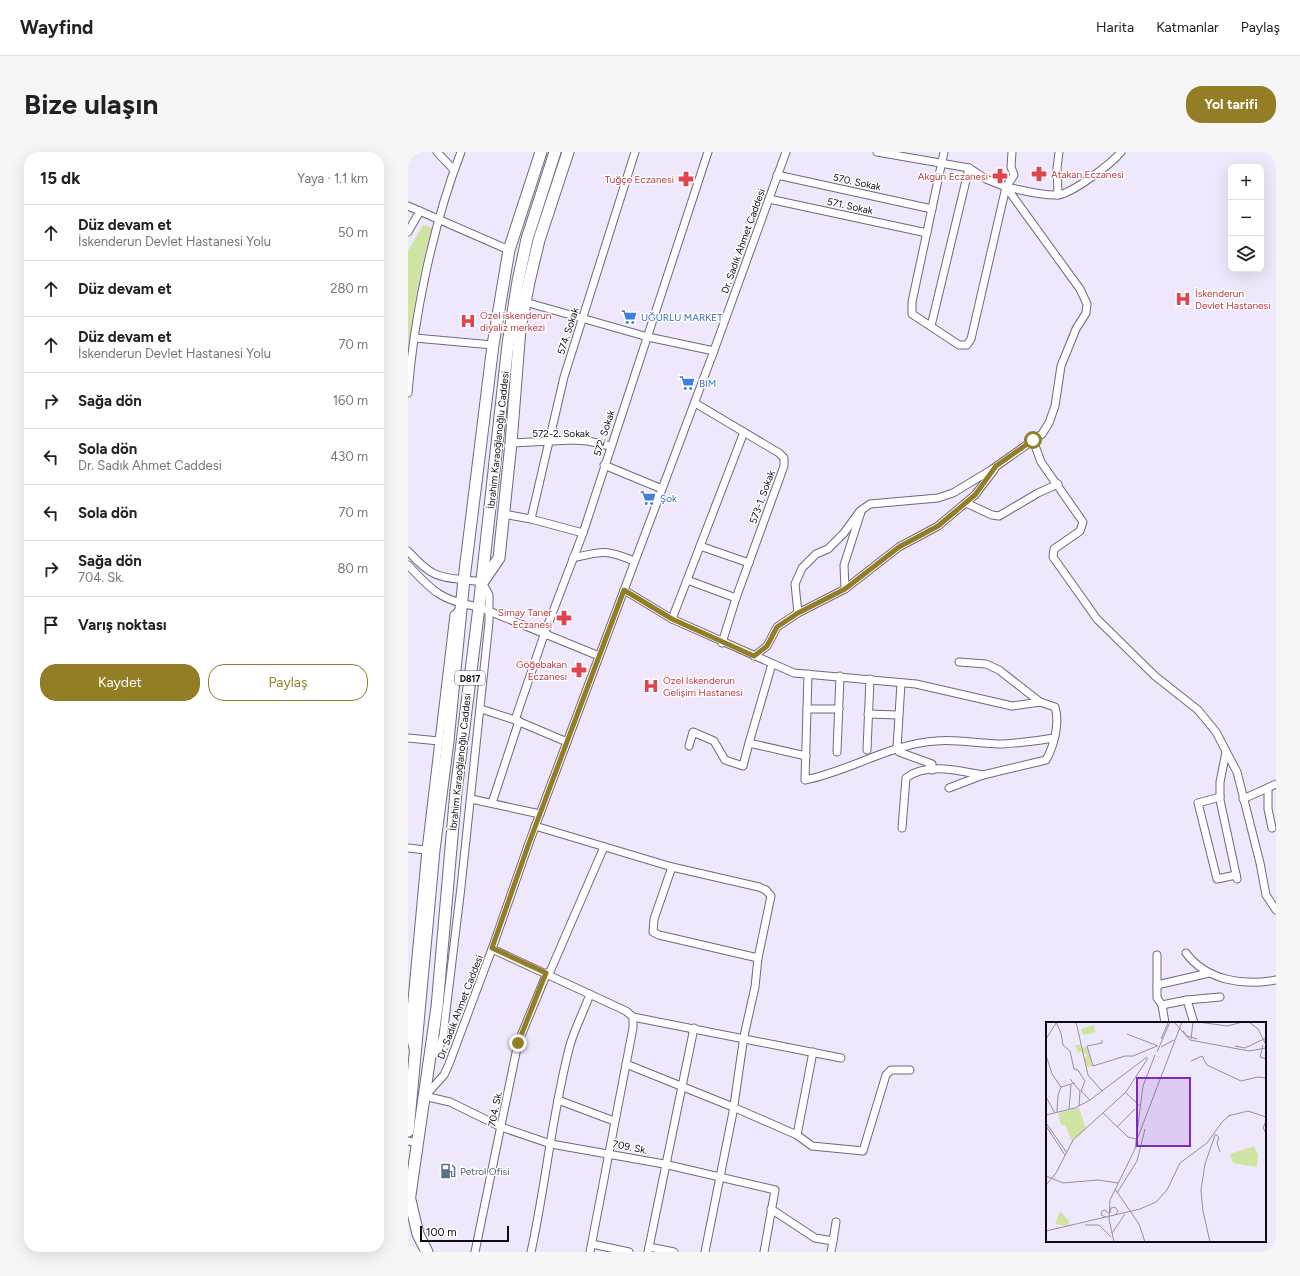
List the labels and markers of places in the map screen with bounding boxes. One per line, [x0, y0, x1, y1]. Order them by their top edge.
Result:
pharmacy icon: Atakan Eczanesi [1030, 165, 1048, 183]
pharmacy icon: Akgün Eczanesi [991, 167, 1009, 185]
place label: Atakan Eczanesi [1051, 168, 1124, 181]
pharmacy icon: Tuğçe Eczanesi [677, 170, 695, 188]
place label: Akgün Eczanesi [918, 170, 988, 183]
place label: Tuğçe Eczanesi [605, 173, 674, 186]
place label: İskenderun Devlet Hastanesi [1195, 287, 1270, 312]
hospital icon: İskenderun Devlet Hastanesi [1174, 290, 1192, 308]
supermarket icon: UĞURLU MARKET [620, 308, 638, 326]
place label: Özel iskenderun diyaliz merkezi [480, 309, 552, 334]
place label: UĞURLU MARKET [641, 311, 723, 324]
hospital icon: Özel iskenderun diyaliz merkezi [459, 312, 477, 330]
supermarket icon: BİM [678, 374, 696, 392]
place label: BİM [699, 377, 716, 390]
supermarket icon: Şok [639, 489, 657, 507]
place label: Şok [660, 492, 677, 505]
place label: Simay Taner Eczanesi [498, 606, 553, 631]
pharmacy icon: Simay Taner Eczanesi [555, 609, 573, 627]
place label: Göğebakan Eczanesi [516, 658, 567, 683]
pharmacy icon: Göğebakan Eczanesi [570, 661, 588, 679]
place label: Özel İskenderun Gelişim Hastanesi [663, 674, 743, 699]
hospital icon: Özel İskenderun Gelişim Hastanesi [642, 677, 660, 695]
fuel station icon: Petrol Ofisi [439, 1162, 457, 1180]
place label: Petrol Ofisi [460, 1165, 510, 1178]

